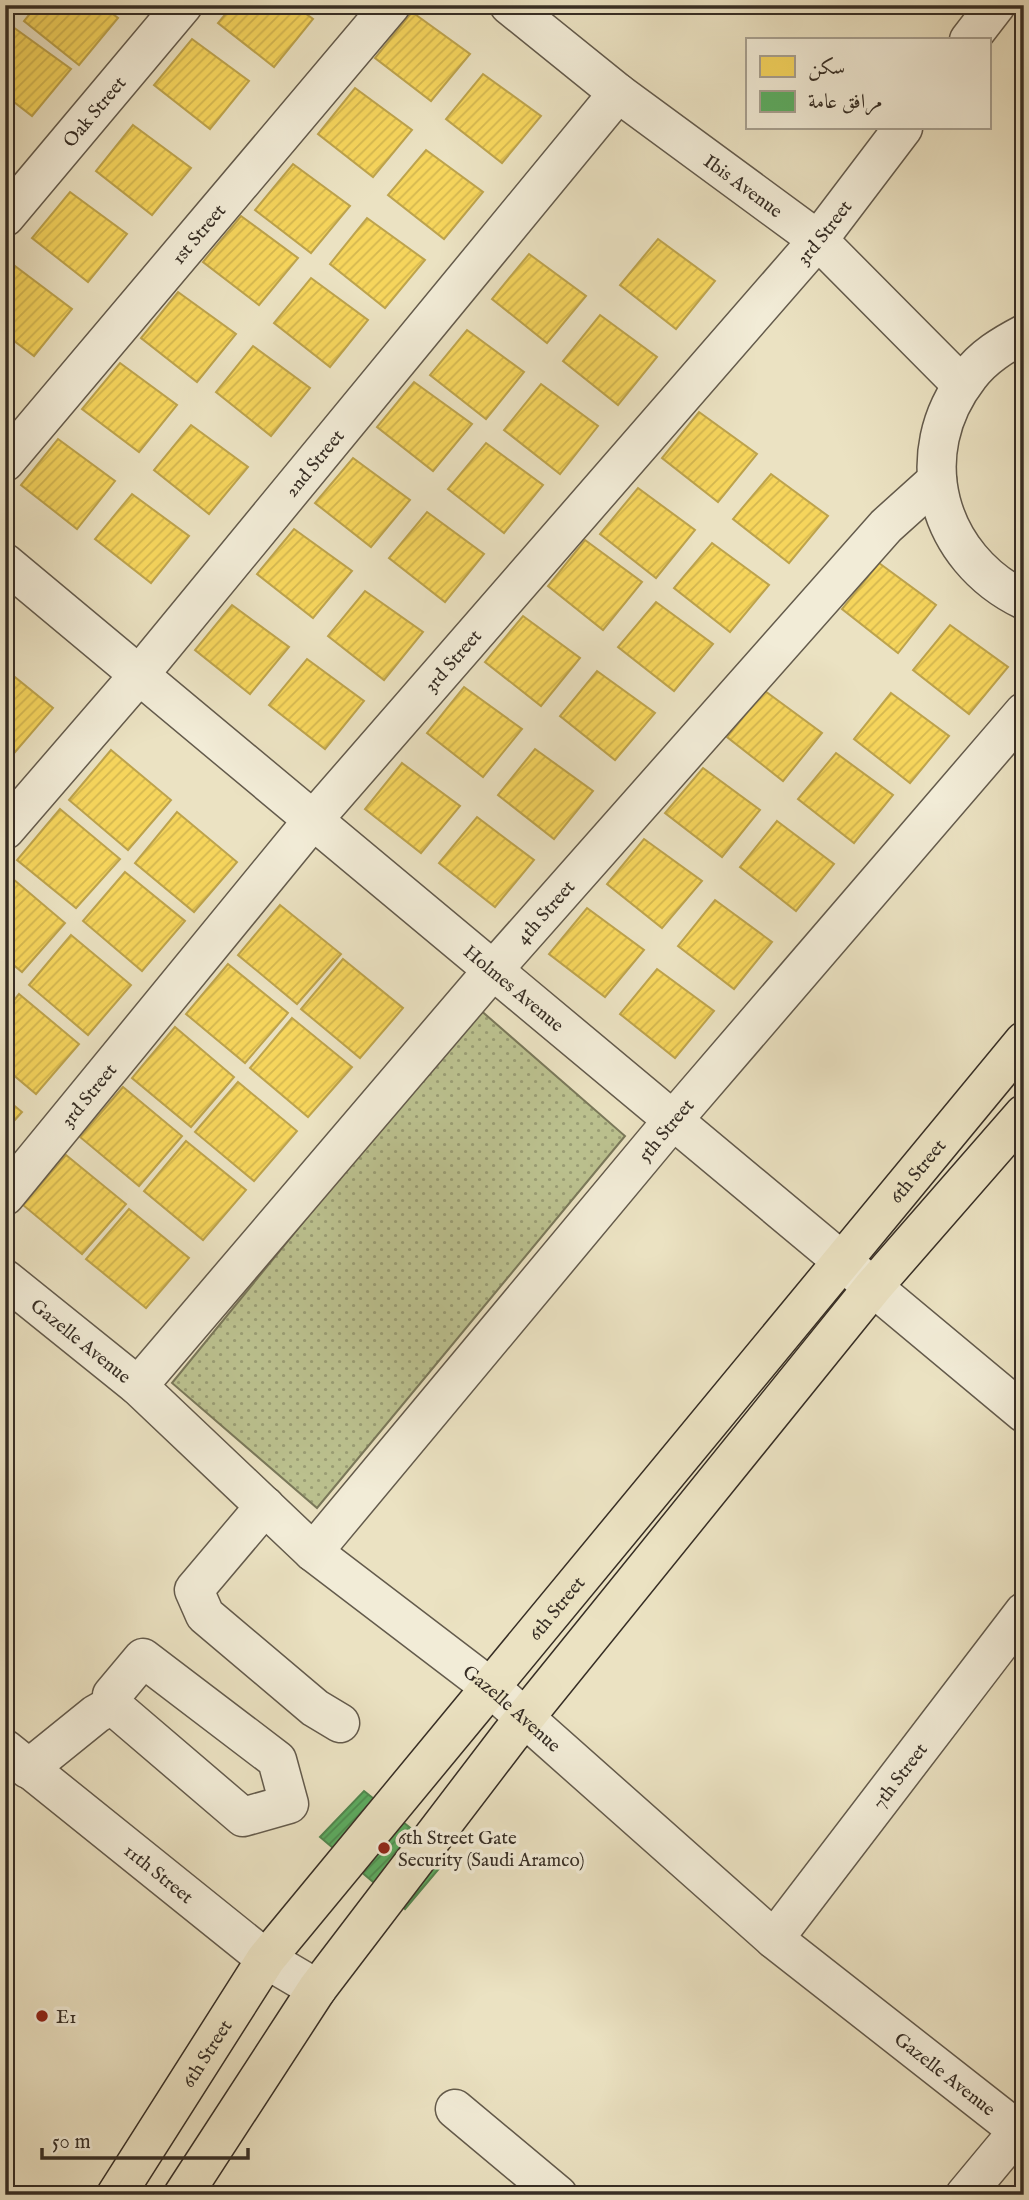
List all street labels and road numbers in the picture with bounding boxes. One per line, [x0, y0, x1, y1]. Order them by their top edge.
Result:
street label: Oak Street [59, 72, 132, 153]
street label: Ibis Avenue [698, 150, 787, 224]
street label: 3rd Street [792, 196, 858, 270]
street label: 1st Street [167, 199, 232, 270]
street label: 2nd Street [280, 425, 351, 503]
street label: 3rd Street [420, 625, 488, 698]
street label: 4th Street [512, 876, 581, 950]
street label: Holmes Avenue [458, 940, 568, 1038]
street label: 3rd Street [56, 1059, 123, 1133]
street label: 5th Street [633, 1094, 700, 1167]
street label: 6th Street [885, 1135, 952, 1209]
street label: Gazelle Avenue [25, 1294, 135, 1390]
street label: 6th Street [524, 1572, 591, 1646]
street label: Gazelle Avenue [457, 1660, 565, 1758]
street label: 7th Street [868, 1738, 934, 1814]
street label: 11th Street [118, 1840, 198, 1910]
street label: 6th Street [177, 2015, 239, 2093]
street label: Gazelle Avenue [889, 2028, 1000, 2122]

